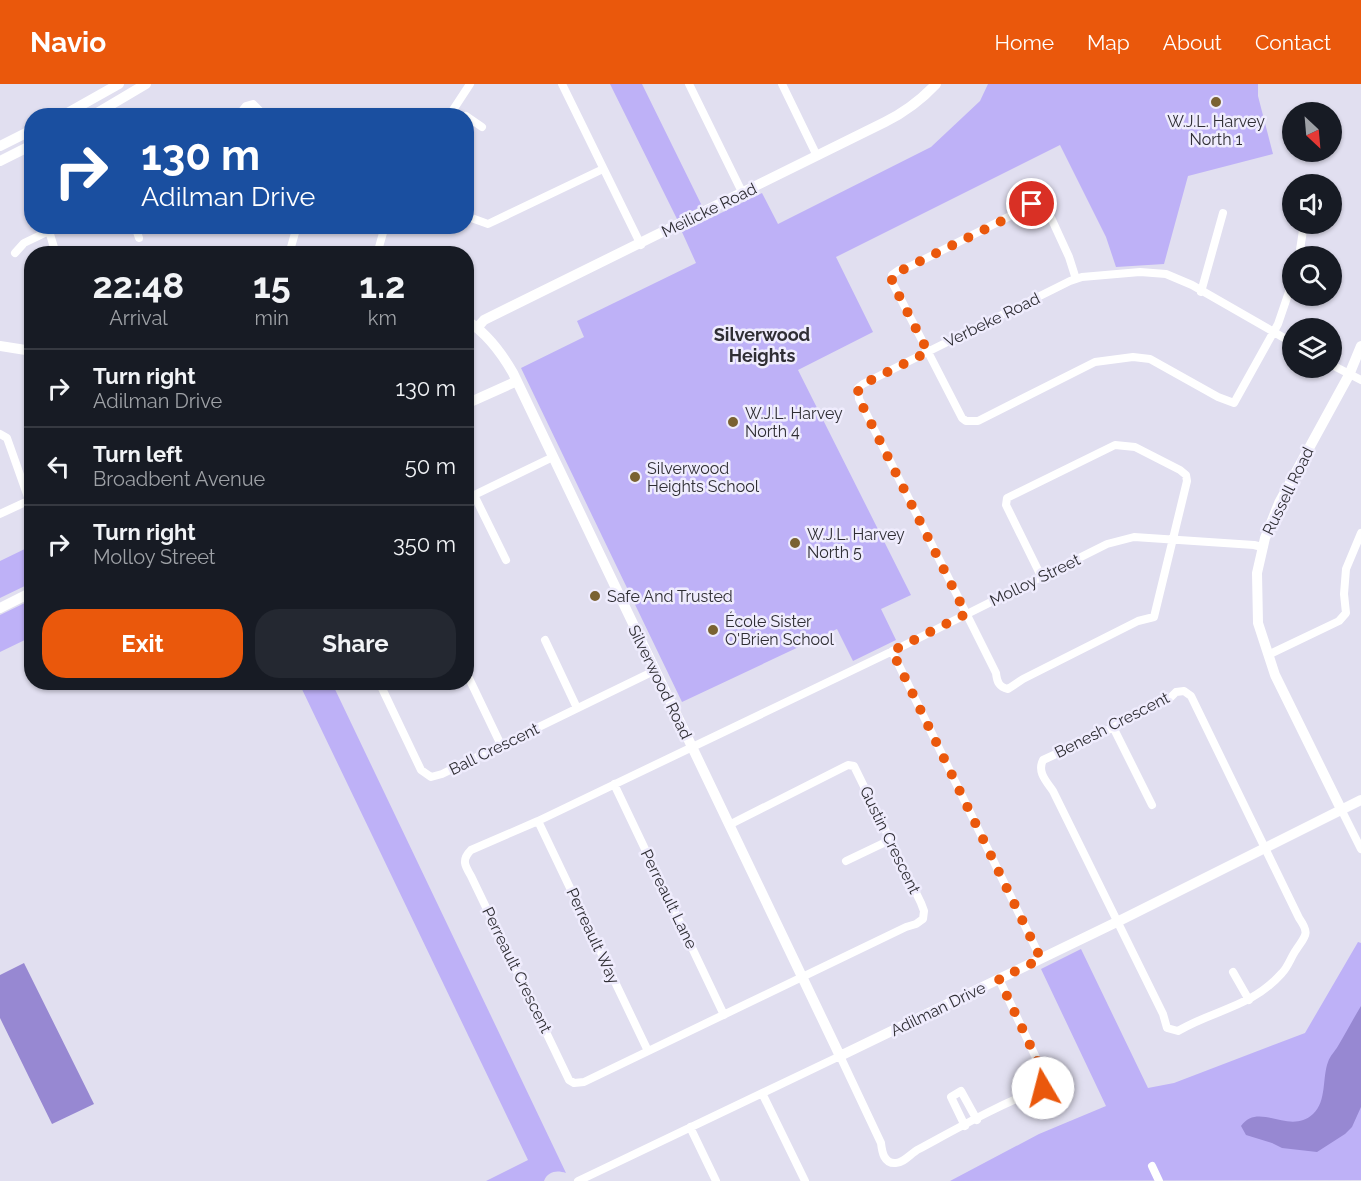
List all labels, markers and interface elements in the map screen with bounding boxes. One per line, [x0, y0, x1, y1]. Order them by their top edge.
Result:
text: Navio [30, 26, 106, 59]
text: Home [995, 30, 1054, 55]
text: Map [1087, 30, 1130, 55]
text: About [1163, 30, 1222, 55]
text: Contact [1255, 30, 1331, 55]
marker: W.J.L. Harvey North 1 [1209, 95, 1223, 109]
north arrow [1282, 102, 1342, 162]
map controls [1282, 102, 1342, 378]
place label: W.J.L. Harvey North 1 [1167, 112, 1265, 149]
text: 130 m [141, 131, 260, 180]
icon: right [42, 132, 120, 210]
button: sound [1282, 174, 1342, 234]
pin [1006, 178, 1057, 229]
street label: Meilicke Road [658, 179, 760, 241]
text: Adilman Drive [141, 181, 315, 212]
icon: arrive [1015, 187, 1048, 220]
button: search [1282, 246, 1342, 306]
text: 22:48 [93, 264, 184, 306]
text: 15 [253, 264, 291, 306]
text: 1.2 [359, 264, 405, 306]
street label: Verbeke Road [941, 289, 1043, 351]
text: Arrival [109, 306, 168, 330]
text: min [255, 306, 289, 330]
text: km [368, 306, 397, 330]
button: layers [1282, 318, 1342, 378]
district label: Silverwood Heights [714, 324, 810, 366]
text: Turn right [93, 363, 196, 389]
icon: right [42, 372, 75, 405]
text: 130 m [396, 375, 456, 401]
text: Adilman Drive [93, 389, 222, 413]
place label: W.J.L. Harvey North 4 [745, 404, 843, 441]
marker: W.J.L. Harvey North 4 [726, 415, 740, 429]
text: Turn left [93, 441, 183, 467]
street label: Russell Road [1259, 444, 1317, 538]
icon: left [42, 450, 75, 483]
text: 50 m [405, 453, 456, 479]
place label: Silverwood Heights School [647, 459, 760, 496]
text: Broadbent Avenue [93, 467, 265, 491]
marker: Silverwood Heights School [628, 470, 642, 484]
text: Turn right [93, 519, 196, 545]
place label: W.J.L. Harvey North 5 [807, 525, 905, 562]
icon: right [42, 528, 75, 561]
text: 350 m [393, 531, 456, 557]
marker: W.J.L. Harvey North 5 [788, 536, 802, 550]
text: Molloy Street [93, 545, 216, 569]
street label: Molloy Street [987, 550, 1084, 610]
place label: Safe And Trusted [607, 587, 733, 606]
marker: Safe And Trusted [588, 589, 602, 603]
button: Exit [42, 609, 243, 678]
button: Share [255, 609, 456, 678]
place label: École Sister O'Brien School [725, 611, 835, 649]
street label: Silverwood Road [624, 622, 696, 742]
marker: École Sister O'Brien School [706, 623, 720, 637]
street label: Benesh Crescent [1052, 688, 1173, 762]
street label: Ball Crescent [446, 719, 543, 779]
street label: Gustin Crescent [856, 783, 924, 897]
street label: Perreault Lane [637, 846, 701, 952]
street label: Perreault Way [562, 885, 624, 987]
street label: Perreault Crescent [478, 904, 556, 1037]
street label: Adilman Drive [887, 978, 989, 1040]
position arrow [1011, 1056, 1075, 1120]

